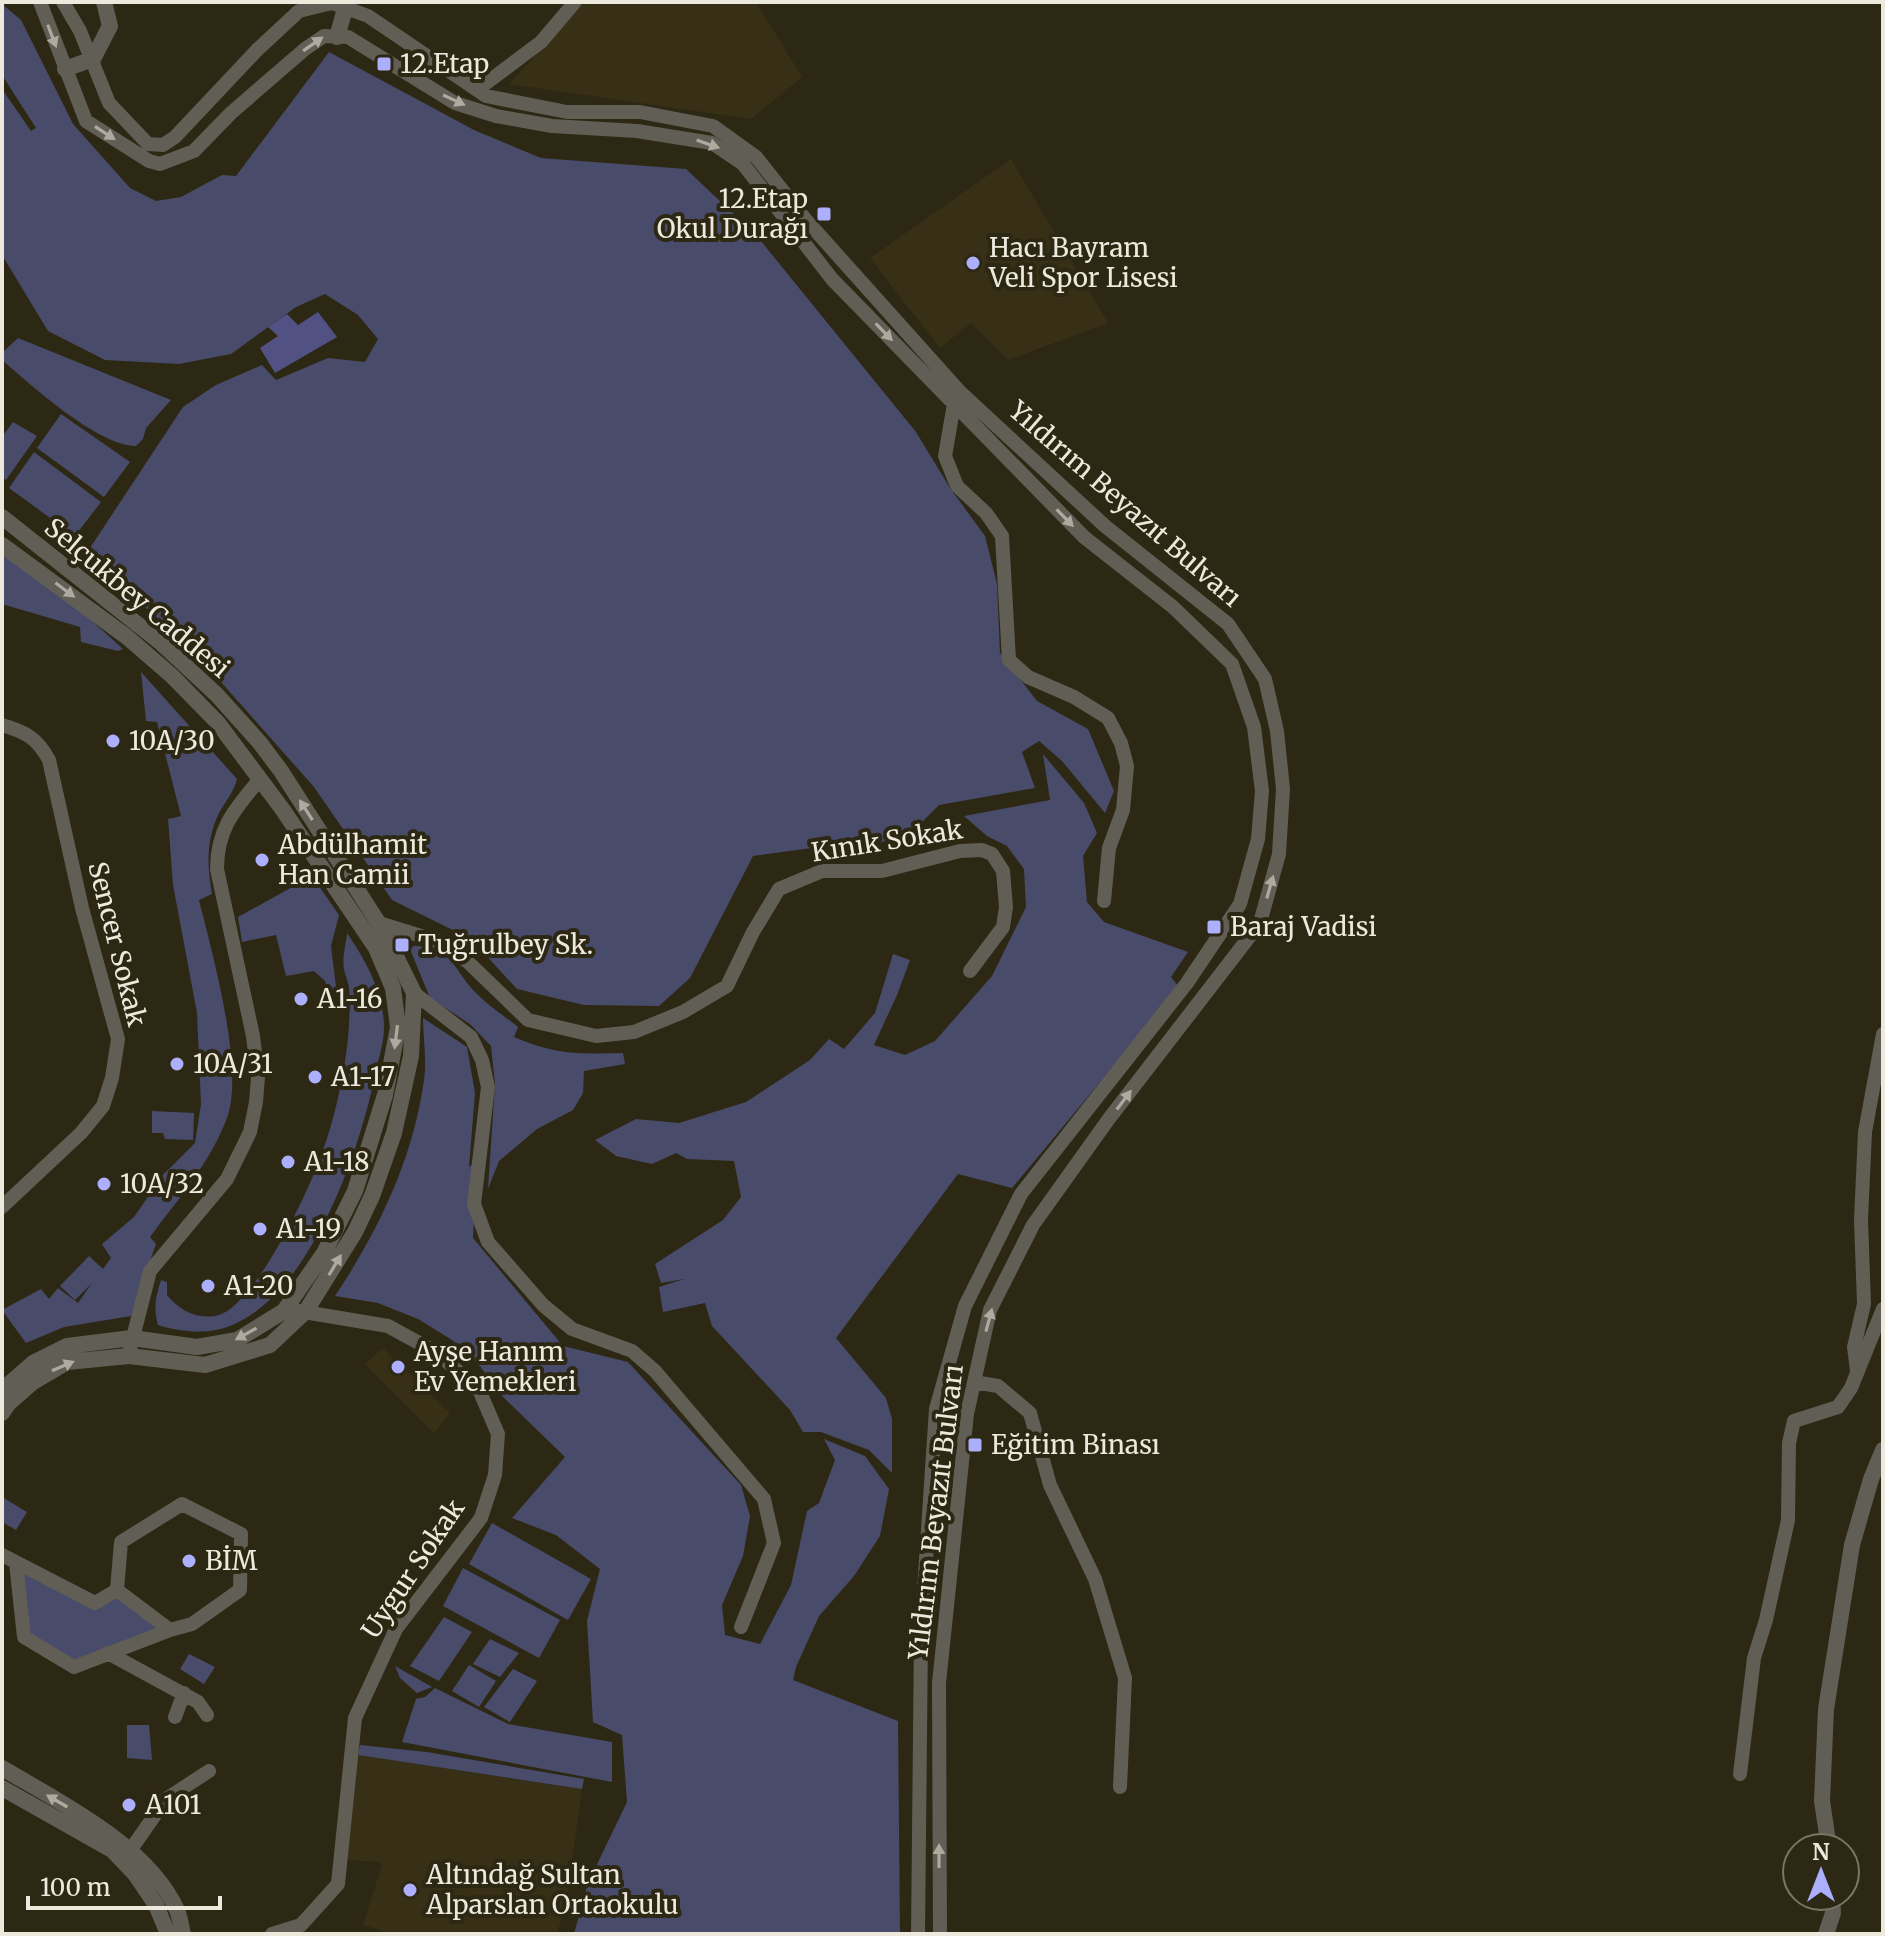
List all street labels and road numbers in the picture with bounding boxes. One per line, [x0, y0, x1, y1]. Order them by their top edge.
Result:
street label: Yıldırım Beyazıt Bulvarı [1002, 393, 1248, 614]
street label: Selçukbey Caddesi [38, 511, 237, 685]
street label: Kınık Sokak [809, 812, 965, 869]
street label: Sencer Sokak [81, 858, 154, 1030]
street label: Yıldırım Beyazıt Bulvarı [901, 1362, 970, 1663]
street label: Uygur Sokak [354, 1492, 472, 1645]

